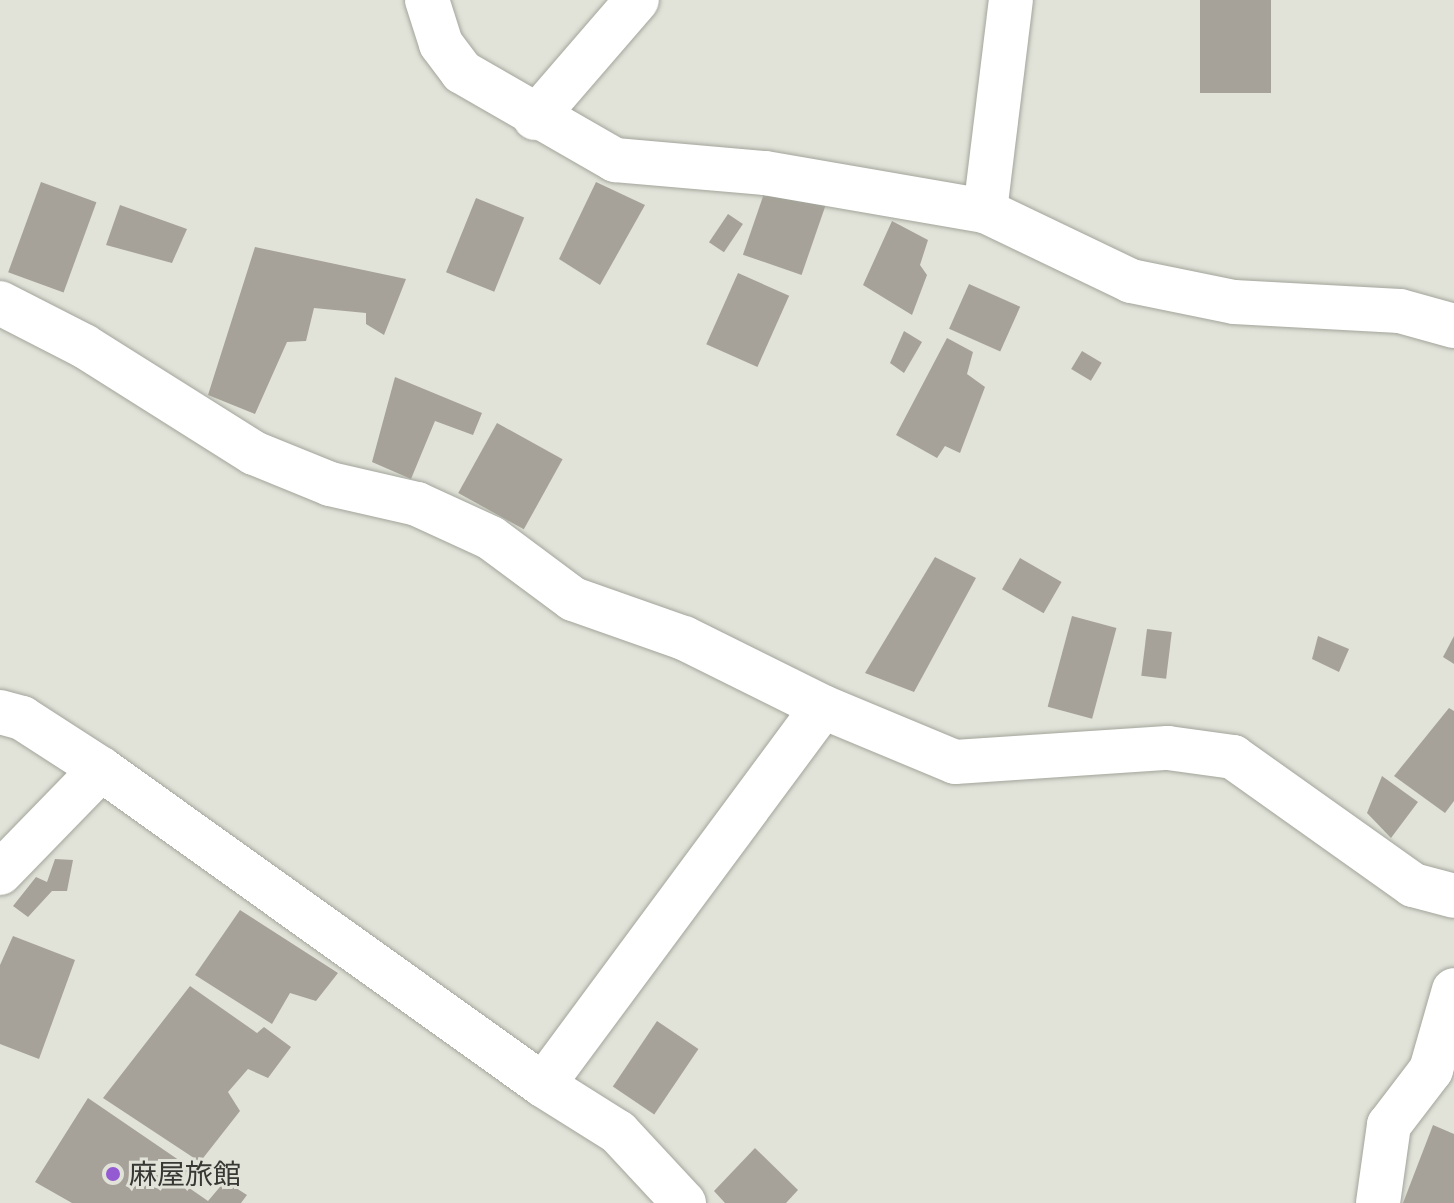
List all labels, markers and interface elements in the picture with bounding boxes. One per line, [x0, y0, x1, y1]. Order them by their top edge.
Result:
place label: 麻屋旅館 [129, 1157, 241, 1191]
marker: 麻屋旅館 [104, 1165, 122, 1183]

